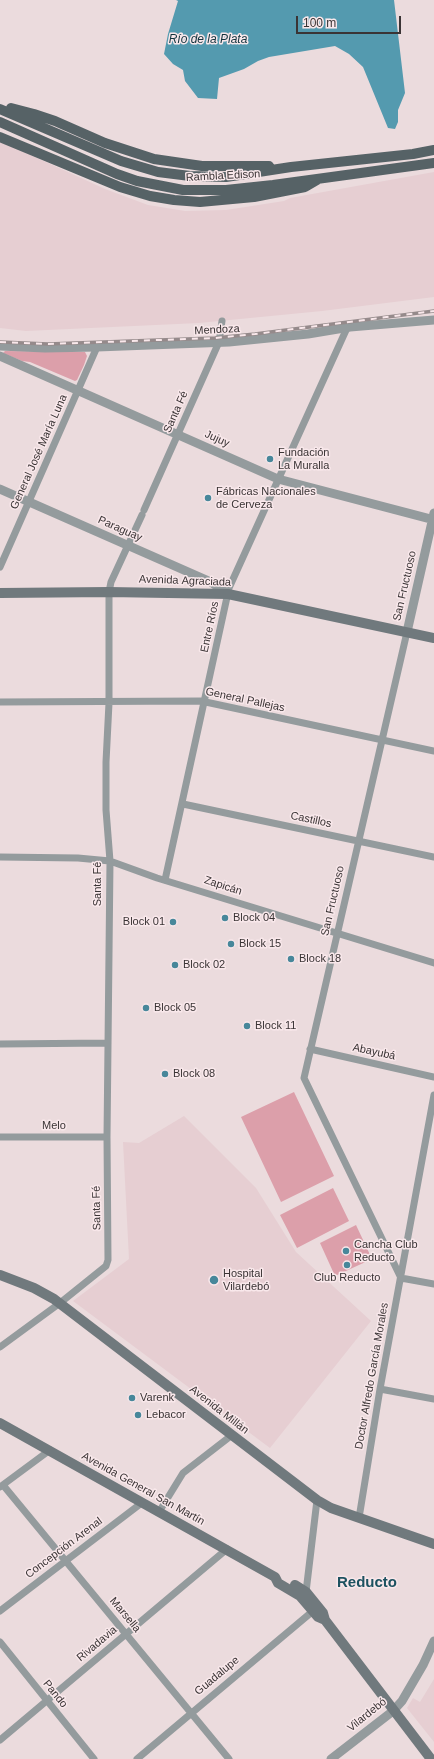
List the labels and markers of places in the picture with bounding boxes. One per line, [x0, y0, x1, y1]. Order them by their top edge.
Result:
place label: Fundación La Muralla [278, 446, 329, 472]
marker: Fundación La Muralla [265, 454, 275, 464]
place label: Fábricas Nacionales de Cerveza [216, 485, 316, 511]
marker: Fábricas Nacionales de Cerveza [203, 493, 213, 503]
place label: Block 04 [233, 911, 275, 925]
marker: Block 04 [220, 913, 230, 923]
place label: Block 01 [123, 915, 165, 929]
marker: Block 01 [168, 917, 178, 927]
place label: Block 15 [239, 937, 281, 951]
marker: Block 15 [226, 939, 236, 949]
place label: Block 18 [299, 952, 341, 966]
marker: Block 18 [286, 954, 296, 964]
place label: Block 02 [183, 958, 225, 972]
marker: Block 02 [170, 960, 180, 970]
place label: Block 05 [154, 1001, 196, 1015]
marker: Block 05 [141, 1003, 151, 1013]
place label: Block 11 [255, 1019, 296, 1033]
marker: Block 11 [242, 1021, 252, 1031]
place label: Block 08 [173, 1067, 215, 1081]
marker: Block 08 [160, 1069, 170, 1079]
place label: Cancha Club Reducto [354, 1238, 418, 1264]
marker: Cancha Club Reducto [341, 1246, 351, 1256]
marker: Club Reducto [342, 1260, 352, 1270]
place label: Hospital Vilardebó [223, 1267, 269, 1293]
place label: Club Reducto [314, 1271, 380, 1285]
marker: Hospital Vilardebó [208, 1274, 220, 1286]
place label: Varenk [140, 1391, 174, 1405]
marker: Varenk [127, 1393, 137, 1403]
place label: Lebacor [146, 1408, 186, 1422]
marker: Lebacor [133, 1410, 143, 1420]

